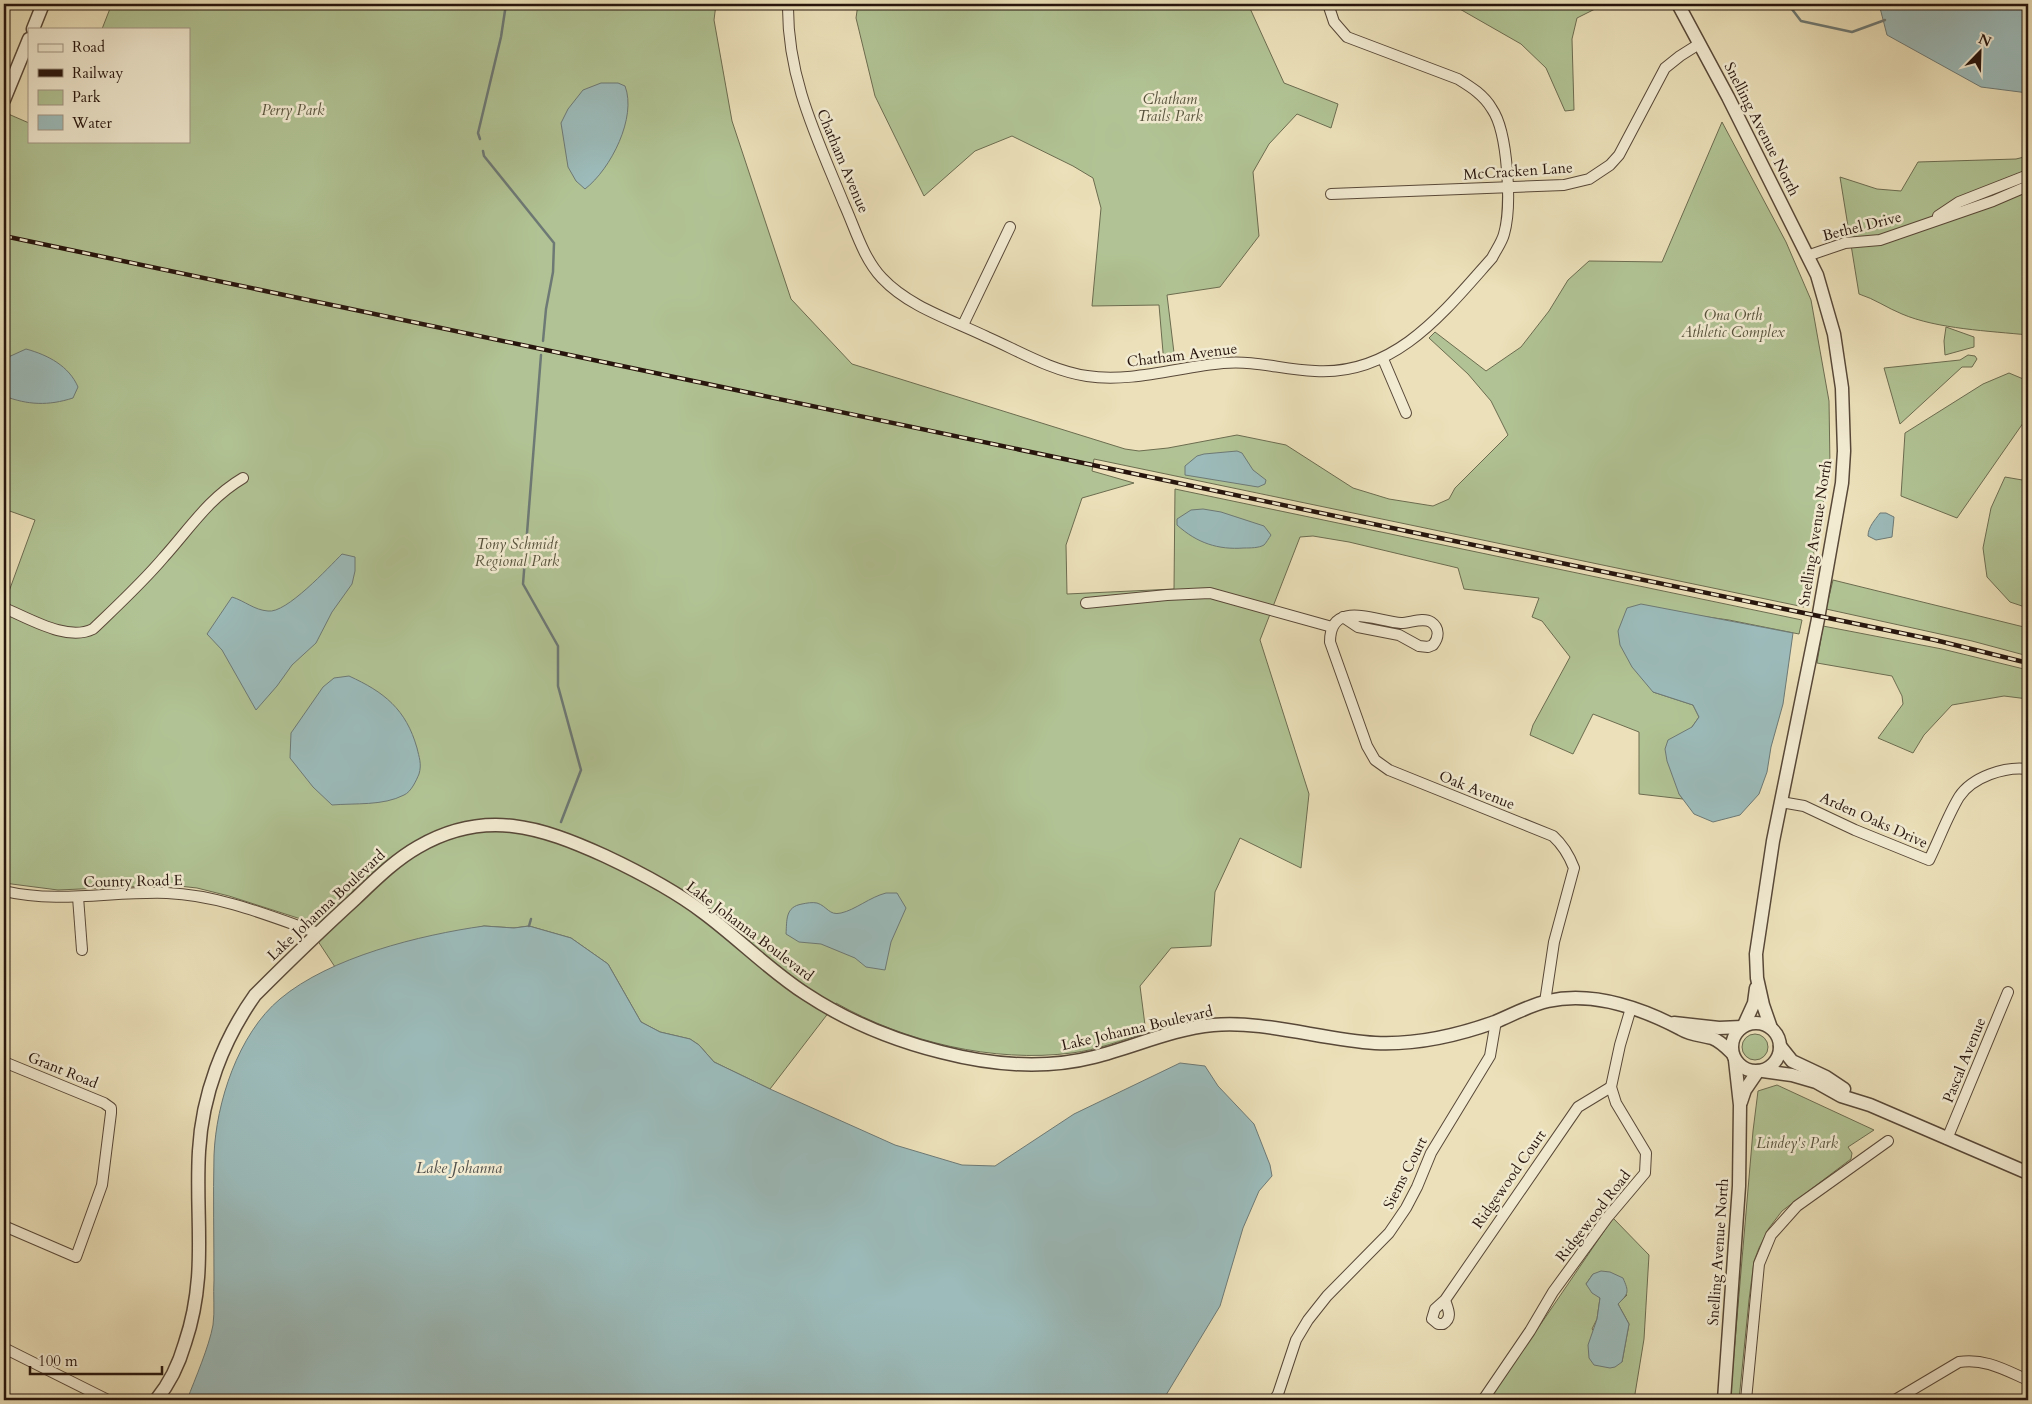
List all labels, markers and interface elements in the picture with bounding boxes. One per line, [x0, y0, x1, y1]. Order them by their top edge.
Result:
legend [28, 28, 190, 142]
north arrow [1954, 28, 2004, 78]
text: N [1976, 29, 1994, 52]
text: Road [72, 37, 105, 57]
street label: Snelling Avenue North [1720, 59, 1805, 200]
text: Railway [72, 63, 123, 83]
text: Park [72, 87, 101, 107]
park label: Chatham Trails Park [1137, 89, 1203, 126]
park label: Perry Park [262, 100, 325, 120]
street label: Chatham Avenue [812, 106, 874, 216]
text: Water [71, 113, 113, 133]
street label: McCracken Lane [1463, 157, 1574, 185]
street label: Bethel Drive [1820, 206, 1904, 245]
park label: Ona Orth Athletic Complex [1680, 305, 1786, 342]
street label: Chatham Avenue [1126, 338, 1238, 372]
street label: Snelling Avenue North [1794, 458, 1837, 607]
park label: Tony Schmidt Regional Park [475, 534, 560, 571]
street label: Oak Avenue [1436, 766, 1518, 814]
street label: Arden Oaks Drive [1817, 787, 1931, 853]
street label: Lake Johanna Boulevard [263, 845, 389, 965]
street label: County Road E [83, 870, 183, 892]
street label: Lake Johanna Boulevard [682, 876, 818, 986]
street label: Lake Johanna Boulevard [1059, 1001, 1215, 1055]
street label: Pascal Avenue [1938, 1014, 1990, 1106]
street label: Grant Road [25, 1047, 101, 1093]
street label: Ridgewood Court [1468, 1126, 1551, 1232]
street label: Siems Court [1378, 1133, 1432, 1212]
park label: Lindey's Park [1756, 1133, 1838, 1153]
water label: Lake Johanna [416, 1157, 502, 1179]
street label: Ridgewood Road [1551, 1166, 1635, 1266]
street label: Snelling Avenue North [1703, 1177, 1733, 1326]
scale bar [30, 1344, 162, 1376]
text: 100 m [38, 1351, 78, 1371]

